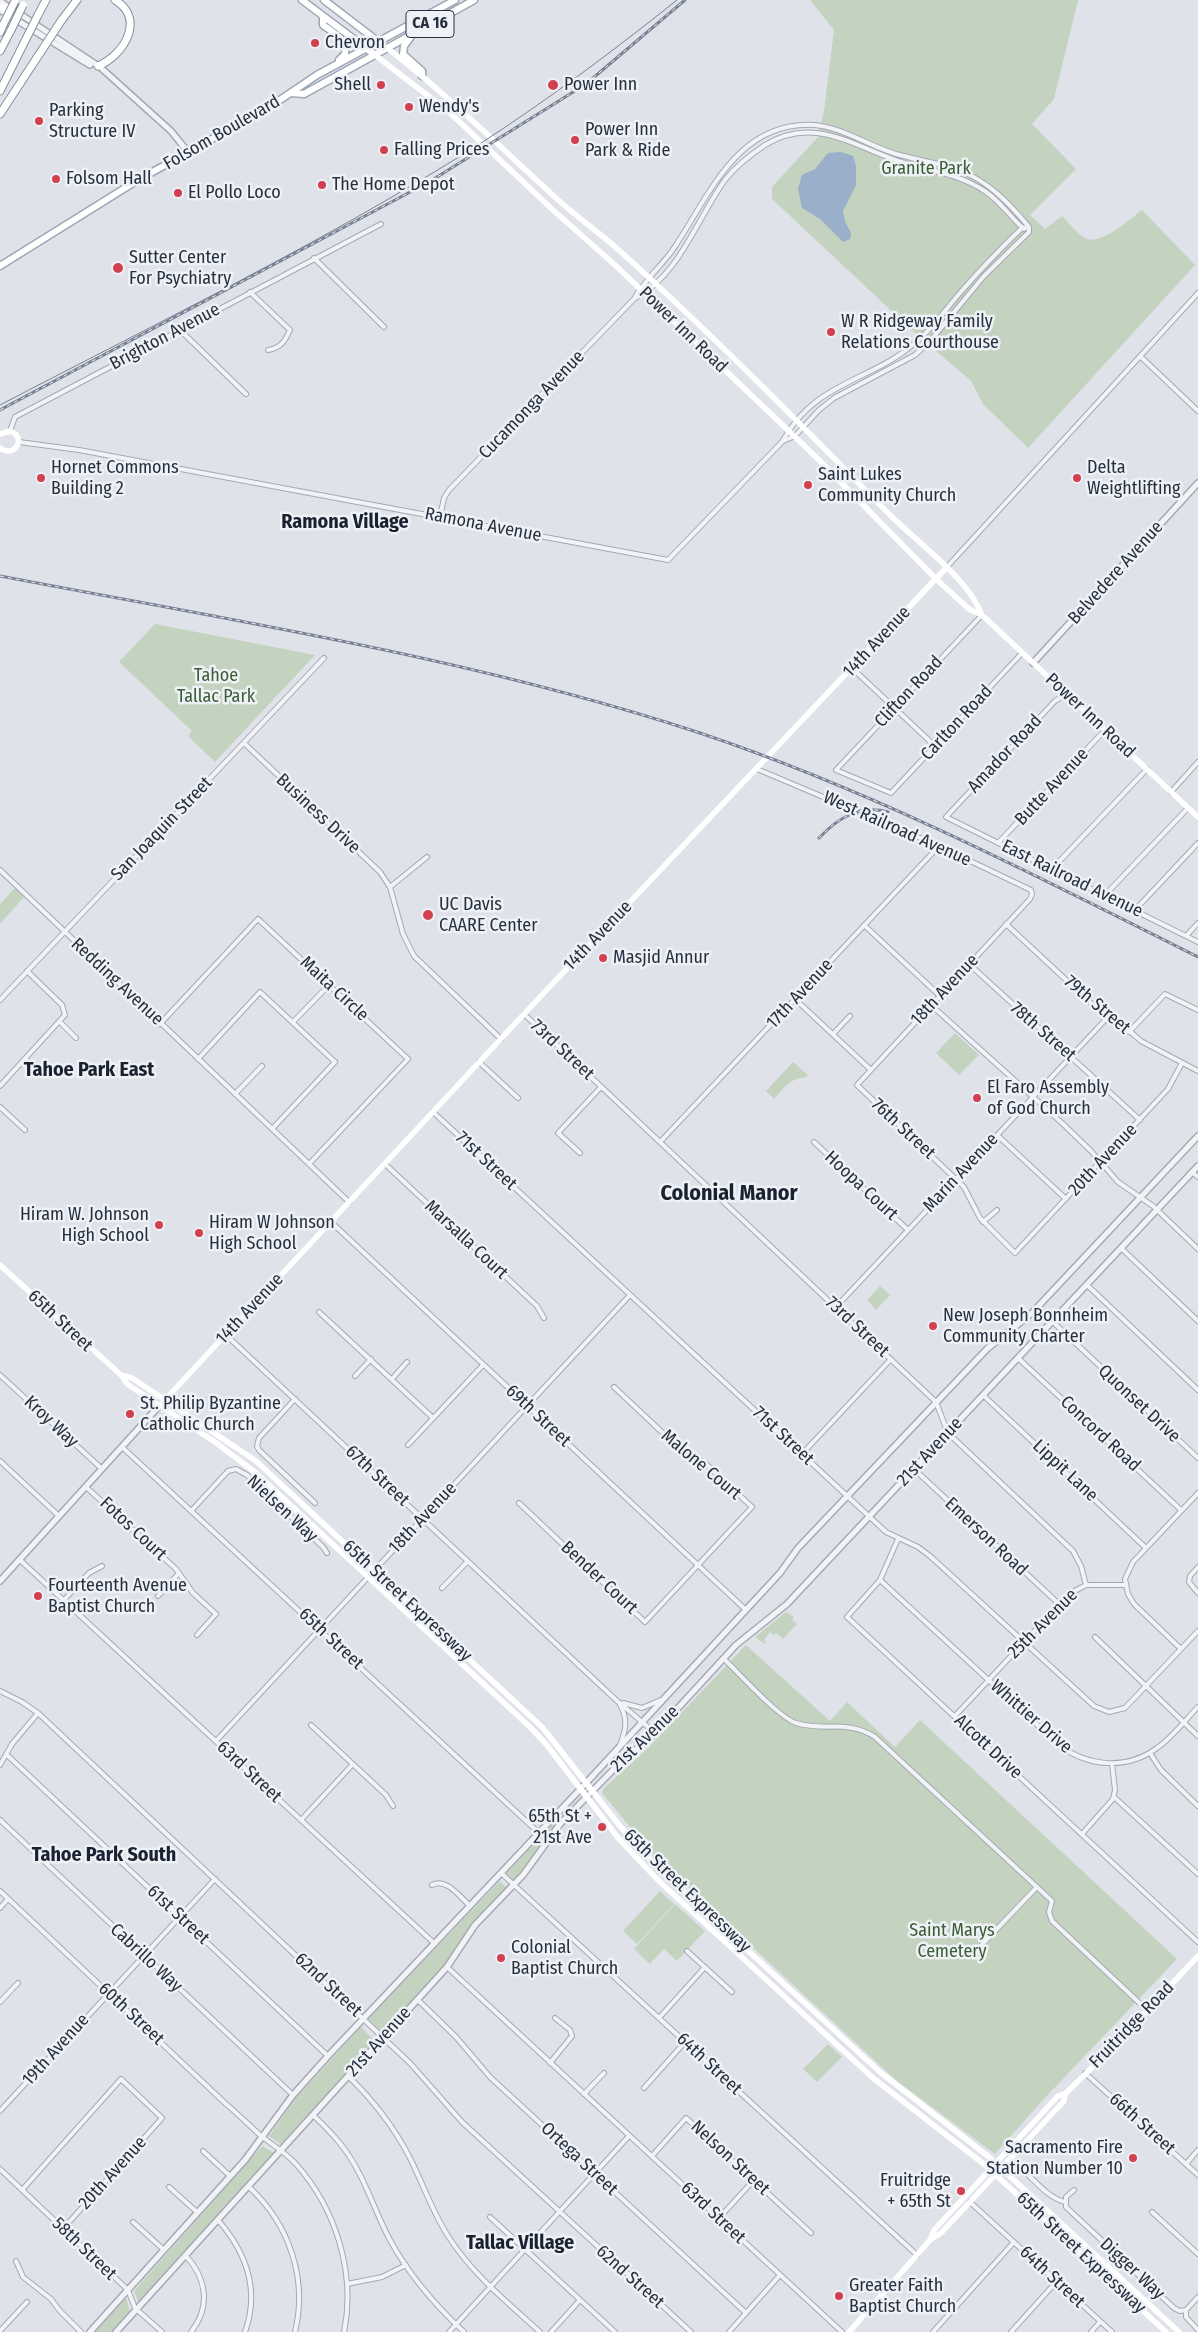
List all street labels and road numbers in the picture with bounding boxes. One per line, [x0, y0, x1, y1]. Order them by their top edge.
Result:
road number: CA 16 [406, 10, 454, 38]
street label: Folsom Boulevard [160, 91, 284, 175]
street label: Power Inn Road [634, 282, 732, 378]
street label: Brighton Avenue [106, 299, 224, 375]
street label: Cucamonga Avenue [475, 346, 589, 464]
street label: Ramona Avenue [423, 503, 543, 547]
street label: Belvedere Avenue [1064, 517, 1168, 629]
street label: 14th Avenue [839, 602, 915, 682]
street label: Clifton Road [870, 652, 948, 732]
street label: Power Inn Road [1041, 669, 1139, 763]
street label: Carlton Road [917, 681, 997, 765]
street label: Amador Road [963, 710, 1047, 798]
street label: Butte Avenue [1011, 744, 1093, 830]
street label: Business Drive [271, 769, 365, 859]
street label: San Joaquin Street [107, 773, 217, 885]
street label: West Railroad Avenue [820, 787, 974, 871]
street label: East Railroad Avenue [998, 835, 1146, 923]
street label: 14th Avenue [559, 896, 637, 976]
street label: Redding Avenue [66, 934, 168, 1030]
street label: 18th Avenue [907, 950, 983, 1030]
street label: Maita Circle [295, 952, 373, 1026]
street label: 17th Avenue [762, 954, 838, 1034]
street label: 79th Street [1060, 971, 1134, 1039]
street label: 78th Street [1006, 998, 1080, 1066]
street label: 73rd Street [526, 1015, 598, 1085]
street label: 76th Street [867, 1094, 939, 1164]
street label: 20th Avenue [1064, 1119, 1142, 1201]
street label: 71st Street [451, 1127, 521, 1195]
street label: Marin Avenue [919, 1129, 1003, 1217]
street label: Hoopa Court [820, 1147, 902, 1225]
street label: Marsalla Court [420, 1196, 512, 1284]
street label: 14th Avenue [212, 1269, 288, 1349]
street label: 65th Street [23, 1286, 97, 1356]
street label: 73rd Street [821, 1292, 893, 1362]
street label: Quonset Drive [1093, 1360, 1185, 1448]
street label: 69th Street [501, 1380, 575, 1452]
street label: Kroy Way [19, 1391, 83, 1453]
street label: Concord Road [1056, 1391, 1144, 1477]
street label: 71st Street [748, 1402, 818, 1470]
street label: 21st Avenue [893, 1413, 967, 1491]
street label: Malone Court [657, 1425, 745, 1505]
street label: Lippit Lane [1028, 1435, 1102, 1507]
street label: 67th Street [340, 1441, 414, 1511]
street label: Nielsen Way [242, 1471, 322, 1547]
street label: 18th Avenue [385, 1478, 461, 1558]
street label: Fotos Court [95, 1493, 171, 1565]
street label: Emerson Road [940, 1493, 1032, 1581]
street label: 65th Street Expressway [338, 1536, 476, 1666]
street label: Bender Court [556, 1537, 642, 1619]
street label: 25th Avenue [1004, 1585, 1082, 1663]
street label: 65th Street [294, 1604, 368, 1674]
street label: Whittier Drive [986, 1676, 1076, 1758]
street label: 21st Avenue [606, 1701, 684, 1777]
street label: Alcott Drive [950, 1710, 1026, 1784]
street label: 63rd Street [212, 1737, 286, 1807]
street label: 65th Street Expressway [619, 1825, 755, 1957]
street label: 61st Street [142, 1881, 214, 1949]
street label: Cabrillo Way [105, 1919, 187, 1997]
street label: 62nd Street [290, 1948, 366, 2022]
street label: Fruitridge Road [1085, 1977, 1179, 2073]
street label: 60th Street [94, 1978, 168, 2050]
street label: 21st Avenue [342, 2003, 416, 2081]
street label: 19th Avenue [18, 2010, 94, 2090]
street label: 64th Street [672, 2028, 746, 2100]
street label: 66th Street [1104, 2089, 1180, 2159]
street label: Nelson Street [686, 2116, 774, 2200]
street label: Ortega Street [536, 2118, 622, 2200]
street label: 20th Avenue [75, 2132, 151, 2214]
street label: 63rd Street [676, 2178, 750, 2248]
street label: 65th Street Expressway [1012, 2188, 1150, 2318]
street label: 58th Street [47, 2213, 121, 2285]
street label: Digger Way [1095, 2234, 1169, 2304]
street label: 62nd Street [591, 2241, 669, 2313]
street label: 64th Street [1015, 2241, 1089, 2313]

